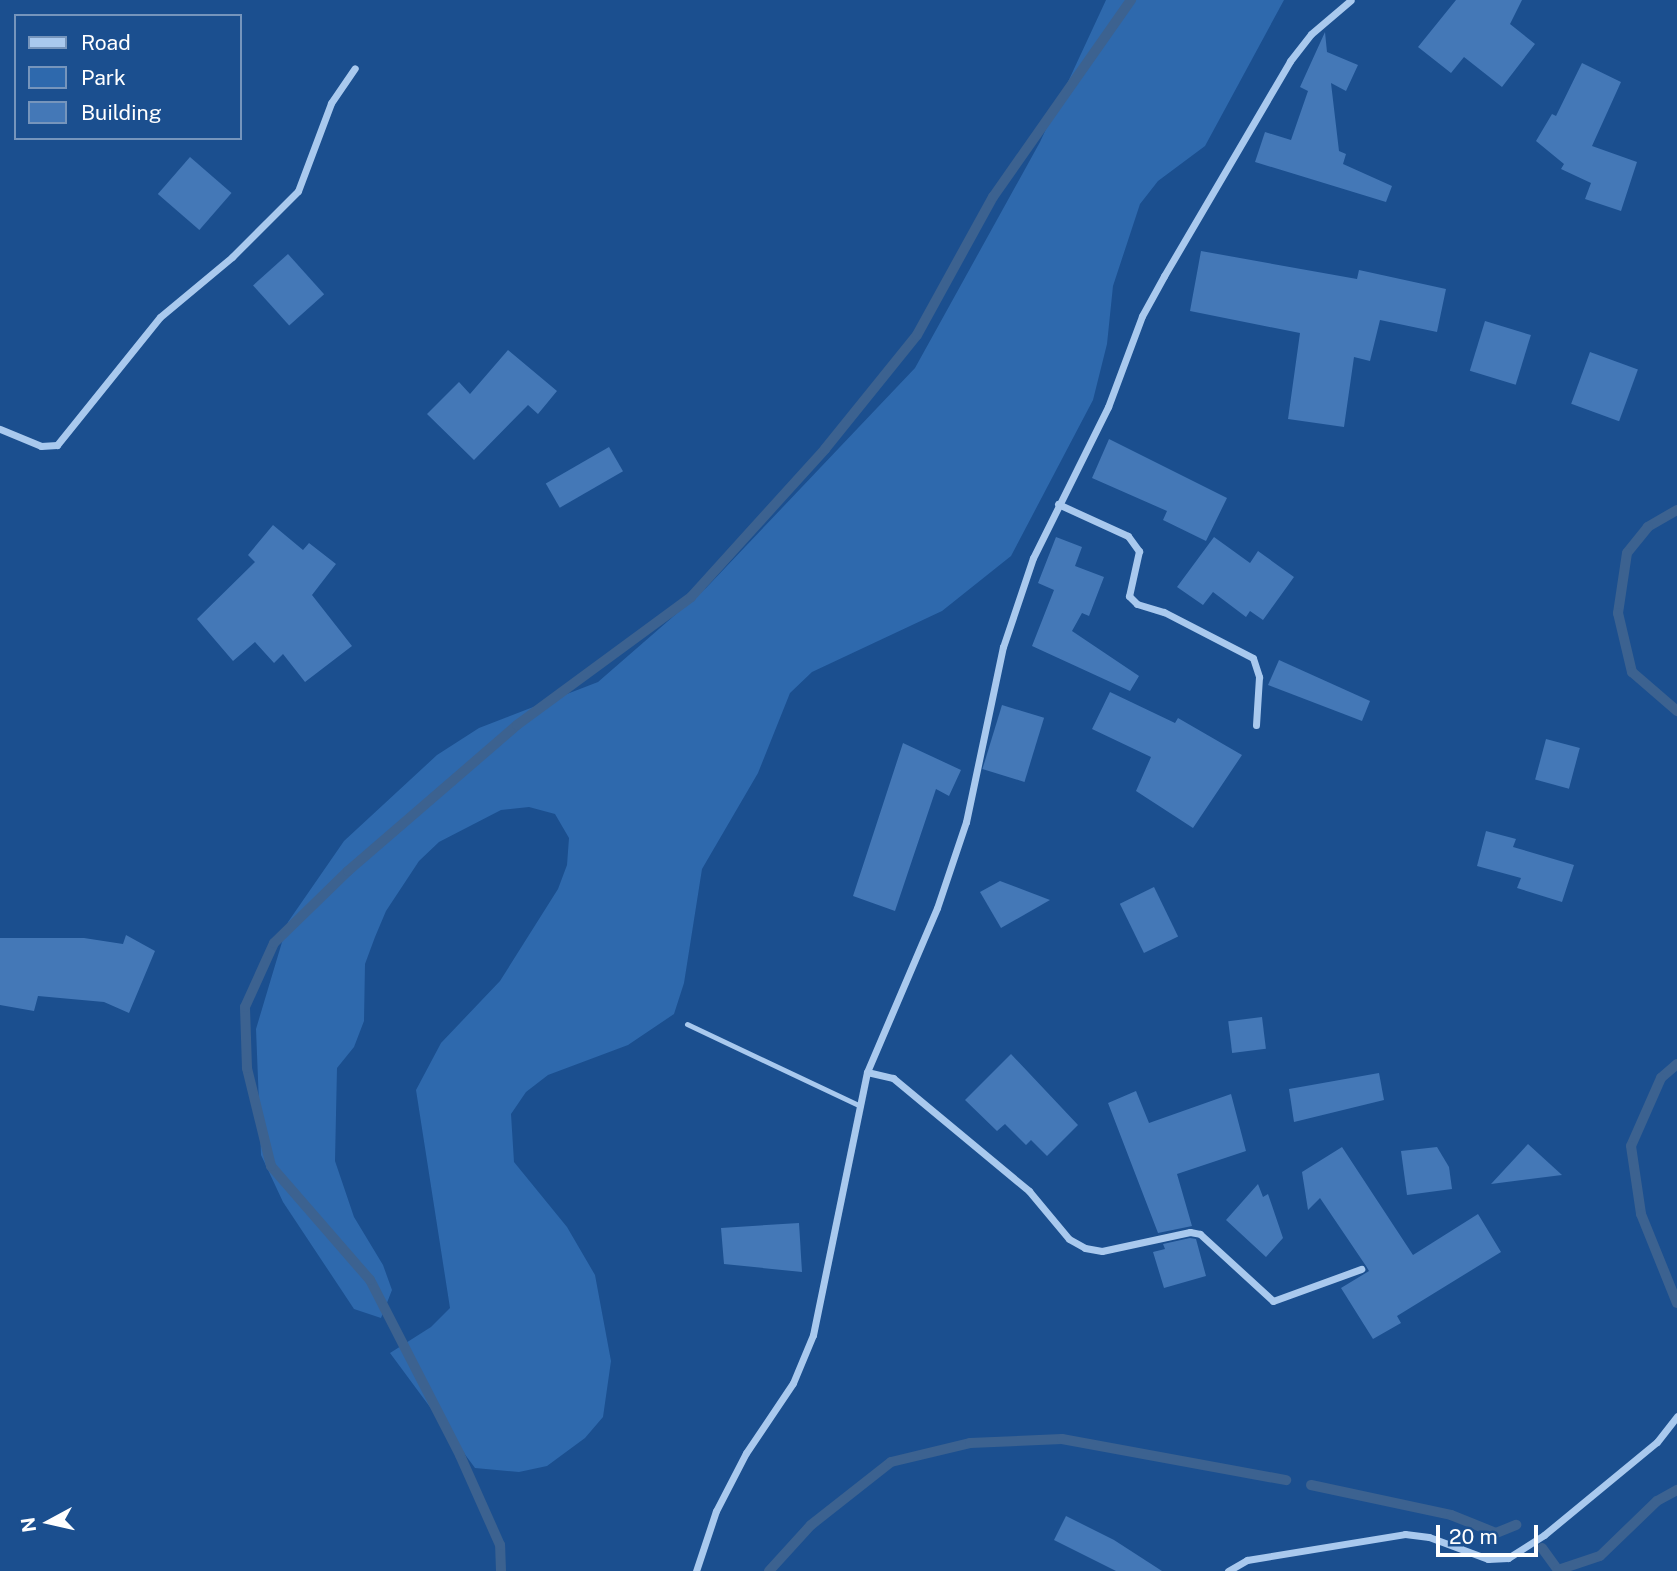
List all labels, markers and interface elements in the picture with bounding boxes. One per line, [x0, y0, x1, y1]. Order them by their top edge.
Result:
legend [14, 14, 242, 140]
text: Road [81, 30, 131, 55]
text: Park [81, 65, 126, 90]
text: Building [81, 100, 162, 125]
north arrow [14, 1487, 84, 1557]
scale bar [1439, 1512, 1540, 1556]
text: N [16, 1516, 40, 1534]
text: 20 m [1449, 1524, 1498, 1549]

